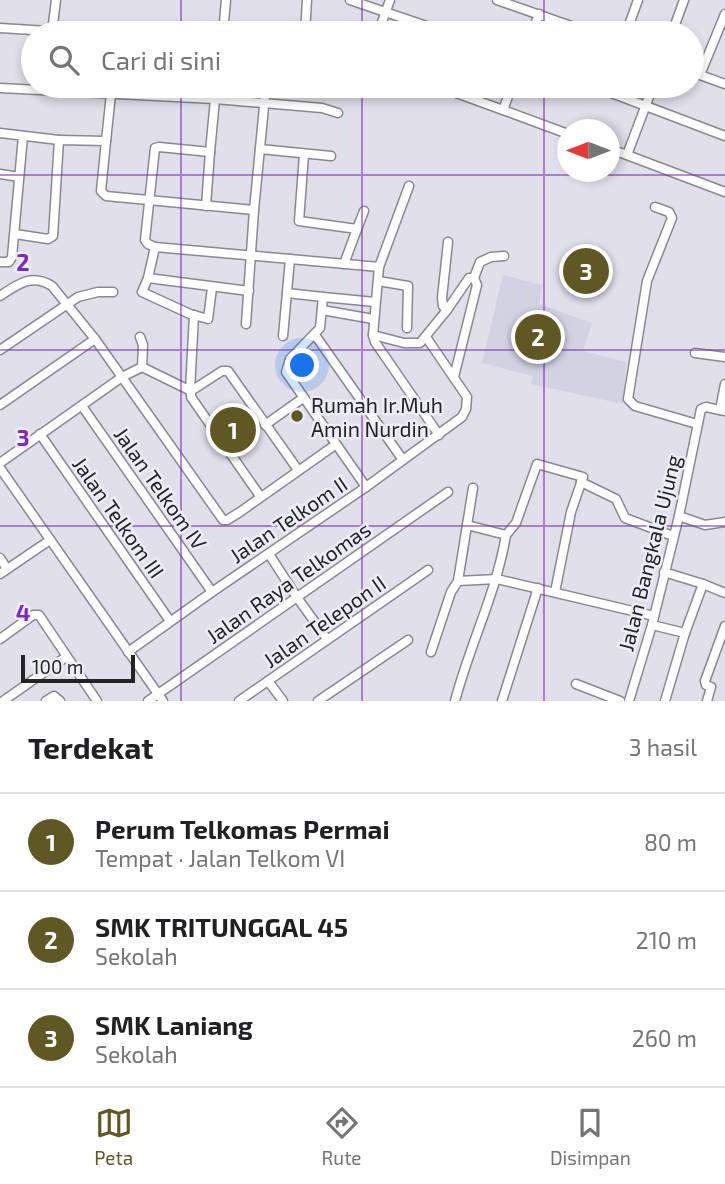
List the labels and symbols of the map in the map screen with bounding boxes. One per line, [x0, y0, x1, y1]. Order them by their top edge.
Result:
north arrow [557, 119, 620, 182]
pin: 3 [563, 245, 609, 297]
text: 2 [16, 248, 30, 276]
pin: 2 [515, 311, 561, 363]
your location [285, 348, 319, 382]
place label: Rumah Ir.Muh Amin Nurdin [311, 392, 443, 441]
pin: 1 [210, 404, 256, 456]
marker: Rumah Ir.Muh Amin Nurdin [289, 408, 305, 424]
street label: Jalan Telkom IV [109, 422, 213, 554]
text: 3 [16, 423, 30, 451]
street label: Jalan Telkom III [68, 452, 170, 582]
street label: Jalan Bangkala Ujung [612, 452, 687, 654]
street label: Jalan Telkom II [224, 470, 352, 568]
street label: Jalan Raya Telkomas [201, 516, 375, 648]
street label: Jalan Telepon II [258, 570, 390, 672]
text: 4 [16, 598, 30, 626]
scale bar [21, 652, 135, 684]

